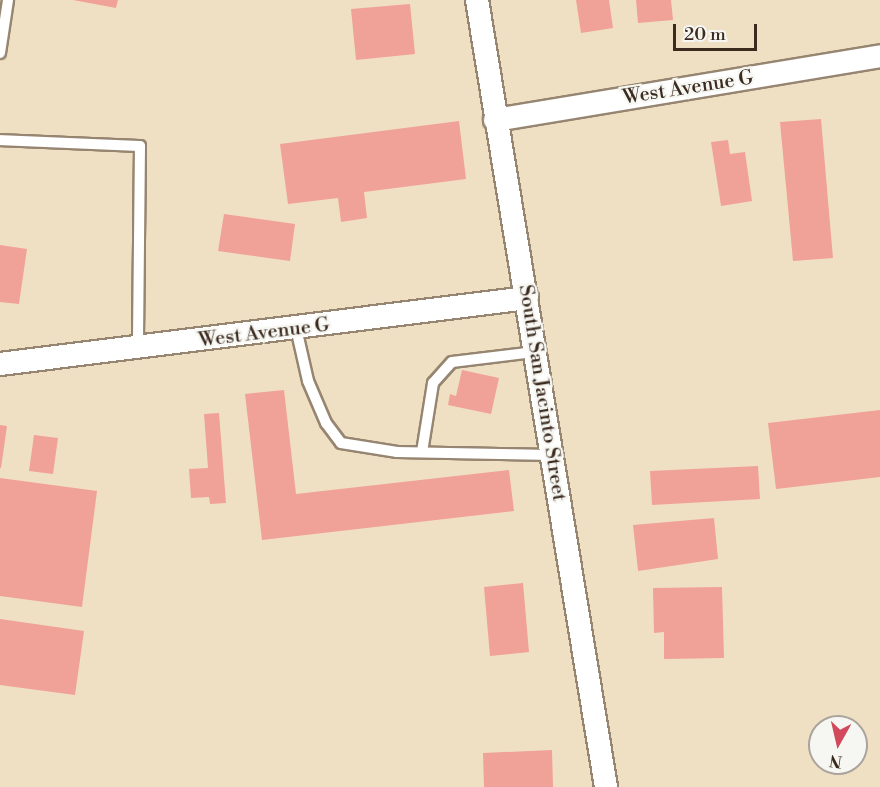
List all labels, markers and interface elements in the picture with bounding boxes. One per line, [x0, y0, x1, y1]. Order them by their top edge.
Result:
scale bar [676, 12, 760, 50]
text: 20 m [684, 23, 726, 46]
street label: West Avenue G [621, 66, 755, 110]
street label: South San Jacinto Street [513, 283, 571, 503]
street label: West Avenue G [197, 313, 331, 353]
north arrow [808, 715, 868, 775]
text: N [828, 750, 843, 772]

